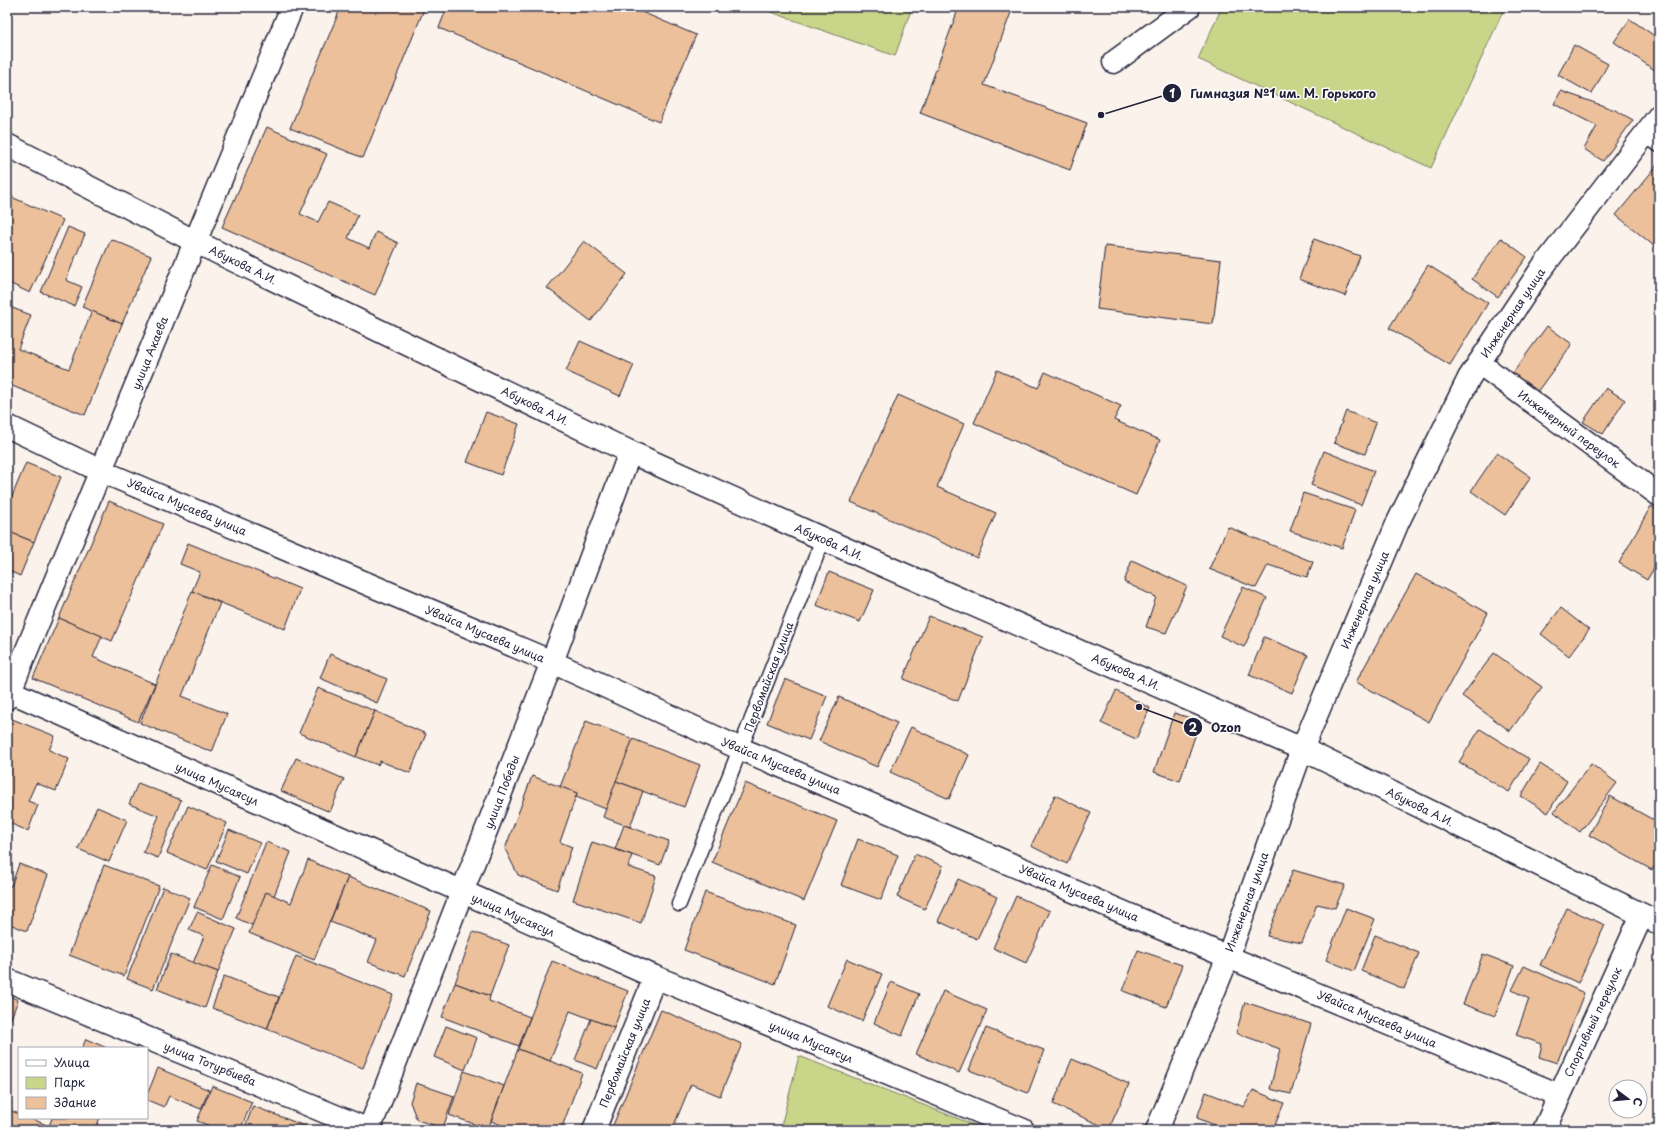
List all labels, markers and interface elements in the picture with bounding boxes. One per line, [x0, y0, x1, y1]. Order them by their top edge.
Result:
callout: Гимназия №1 им. М. Горького [1162, 81, 1384, 105]
text: 1 [1169, 84, 1175, 102]
text: Гимназия №1 им. М. Горького [1190, 84, 1376, 102]
street label: Абукова А.И. [207, 241, 280, 288]
street label: Инженерная улица [1476, 264, 1549, 361]
street label: улица Акаева [127, 314, 172, 392]
street label: Абукова А.И. [499, 382, 572, 429]
street label: Инженерный переулок [1515, 386, 1624, 472]
street label: Увайса Мусаева улица [125, 474, 250, 539]
street label: Абукова А.И. [792, 519, 866, 564]
street label: Инженерная улица [1336, 548, 1393, 651]
street label: Увайса Мусаева улица [423, 601, 548, 666]
street label: Первомайская улица [740, 619, 797, 734]
street label: Абукова А.И. [1089, 649, 1163, 694]
callout: Ozon [1183, 715, 1249, 739]
text: 2 [1189, 718, 1198, 736]
text: Ozon [1211, 718, 1241, 736]
street label: Увайса Мусаева улица [719, 733, 844, 798]
street label: улица Победы [480, 753, 523, 831]
street label: улица Мусаясул [173, 758, 262, 810]
street label: Абукова А.И. [1384, 783, 1457, 830]
street label: Инженерная улица [1221, 850, 1272, 954]
street label: Увайса Мусаева улица [1017, 860, 1142, 925]
street label: улица Мусаясул [469, 889, 558, 941]
street label: Спортивный переулок [1560, 964, 1626, 1080]
street label: Увайса Мусаева улица [1315, 986, 1440, 1051]
street label: Первомайская улица [595, 995, 654, 1110]
street label: улица Мусаясул [767, 1016, 856, 1067]
street label: улица Тотурбиева [162, 1037, 259, 1090]
legend [18, 1047, 148, 1119]
text: Улица [54, 1053, 90, 1071]
text: Парк [54, 1073, 86, 1091]
north arrow [1608, 1079, 1648, 1119]
text: Здание [54, 1093, 96, 1111]
text: С [1629, 1096, 1647, 1108]

